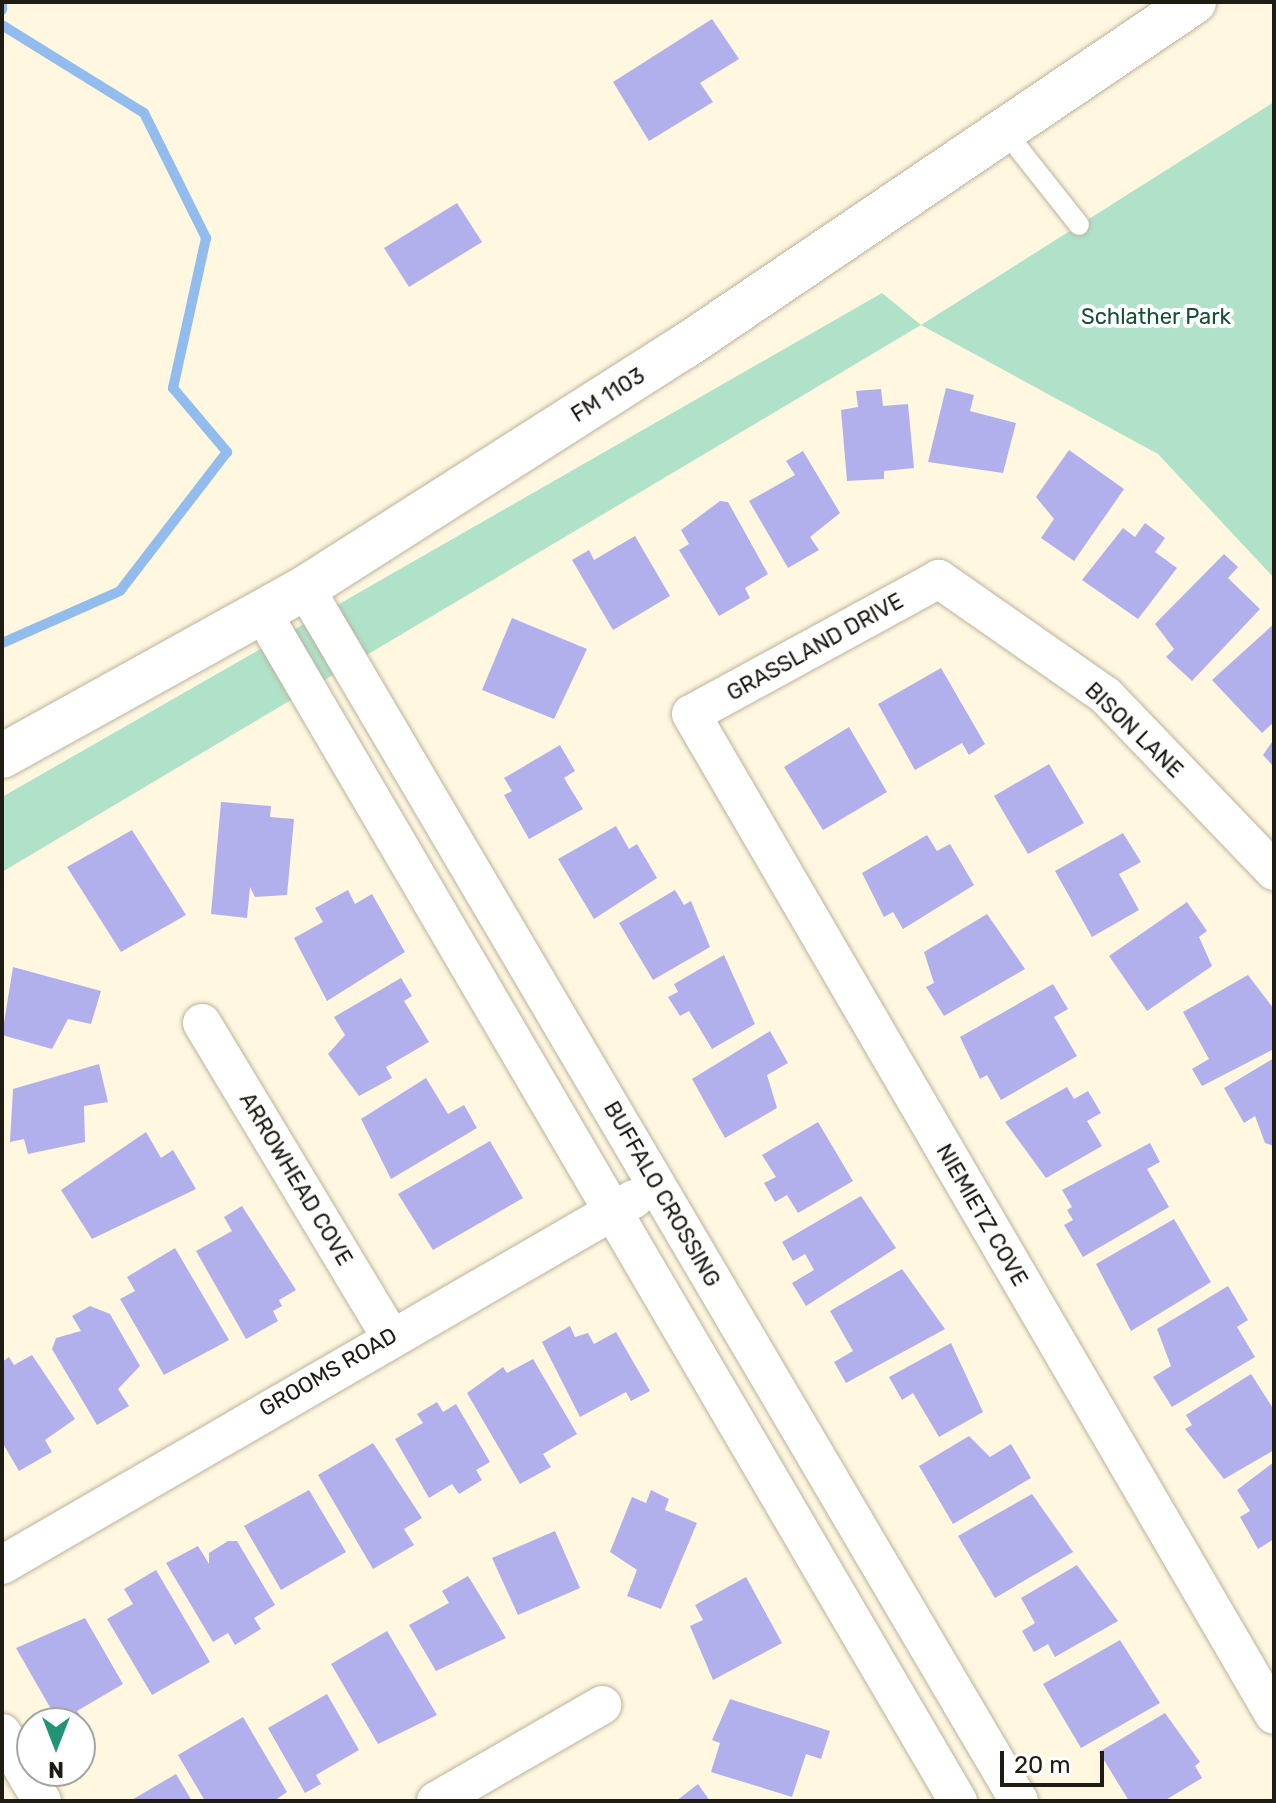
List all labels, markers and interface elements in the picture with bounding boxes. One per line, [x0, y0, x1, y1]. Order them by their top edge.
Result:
park label: Schlather Park [1081, 304, 1231, 330]
street label: FM 1103 [566, 362, 650, 428]
street label: GRASSLAND DRIVE [722, 588, 908, 706]
street label: BISON LANE [1080, 677, 1188, 783]
street label: ARROWHEAD COVE [234, 1088, 358, 1270]
street label: BUFFALO CROSSING [598, 1097, 726, 1291]
street label: NIEMIETZ COVE [931, 1139, 1033, 1291]
street label: GROOMS ROAD [254, 1322, 402, 1422]
north arrow [16, 1707, 96, 1787]
scale bar [1004, 1735, 1108, 1785]
text: 20 m [1014, 1751, 1071, 1779]
text: N [48, 1756, 64, 1783]

